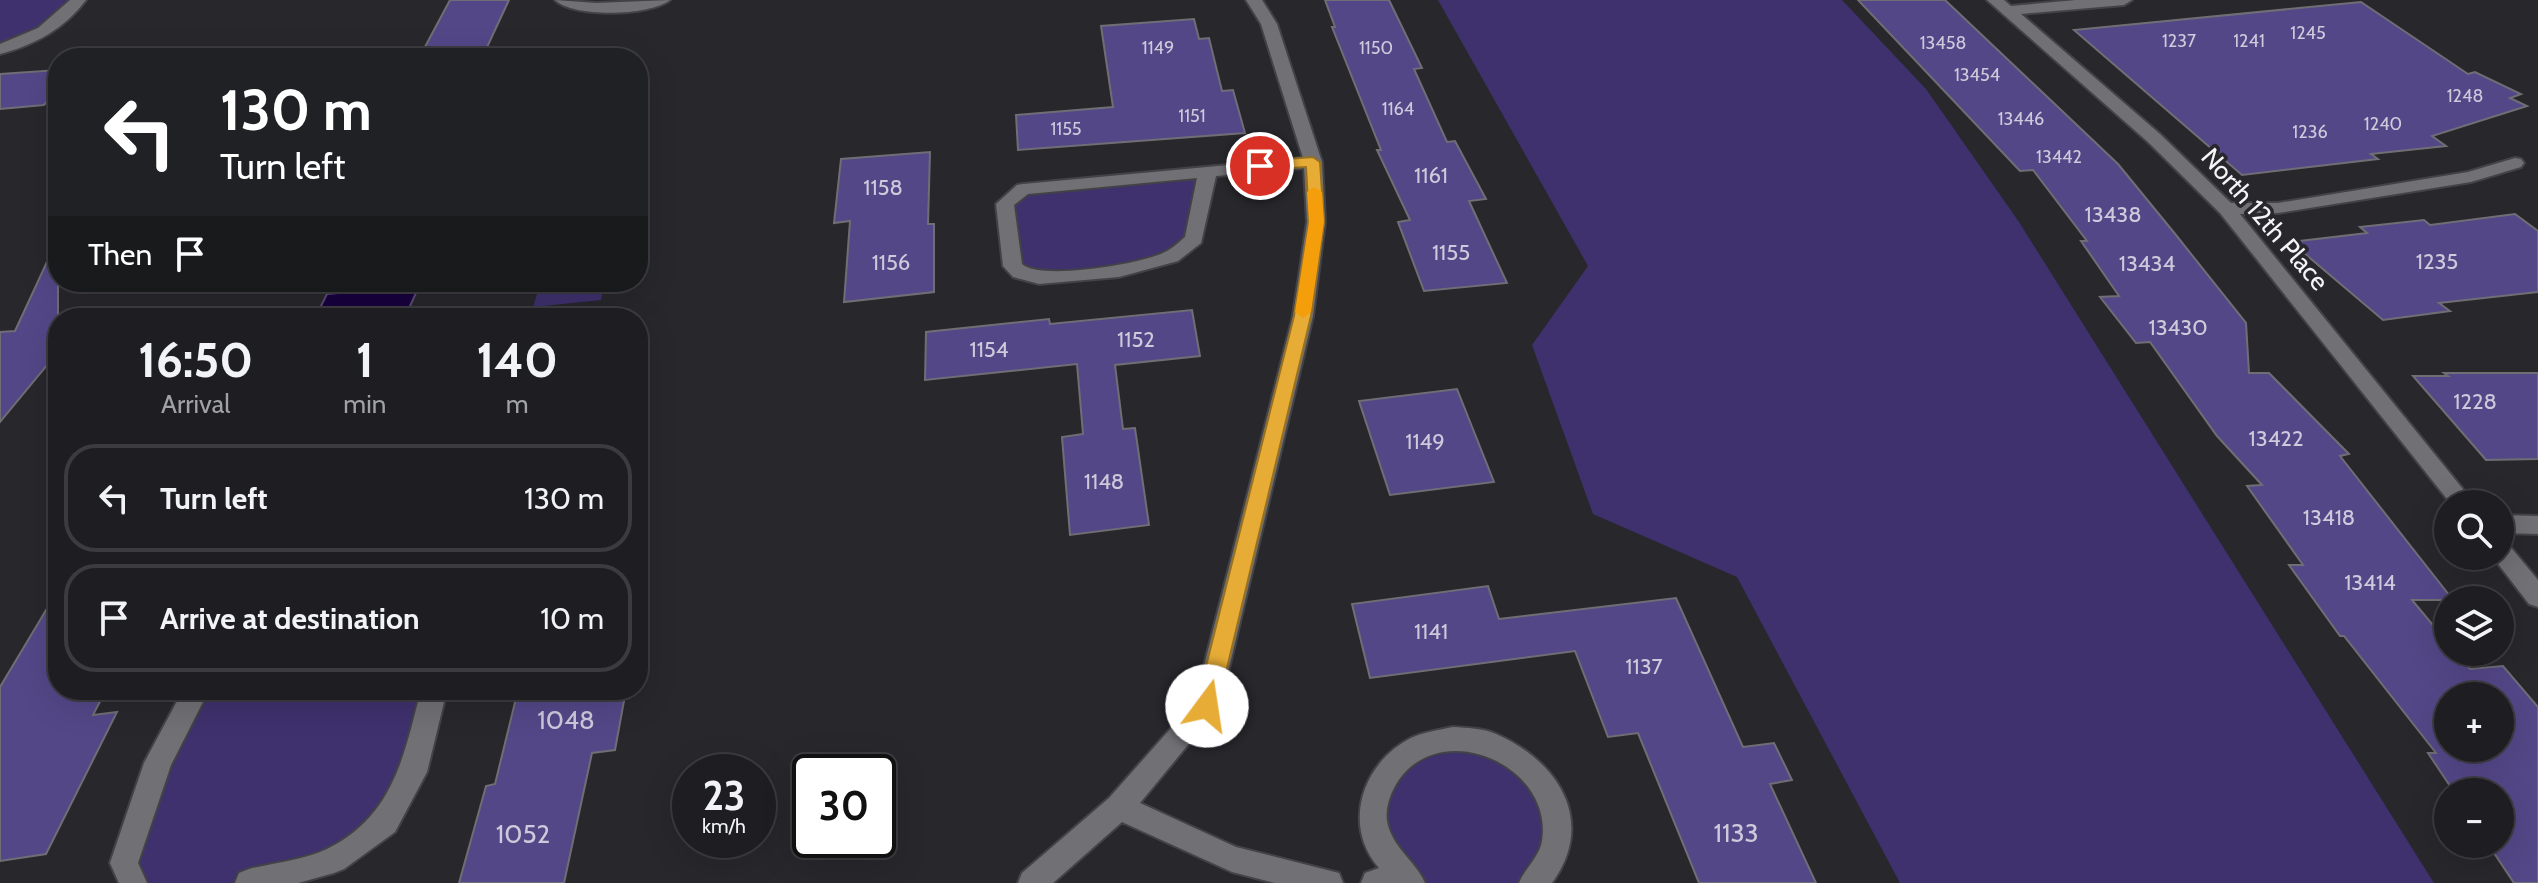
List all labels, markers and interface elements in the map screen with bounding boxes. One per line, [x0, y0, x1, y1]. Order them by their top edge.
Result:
house number: 1245 [2290, 22, 2326, 44]
house number: 1237 [2162, 30, 2196, 52]
house number: 1241 [2233, 30, 2265, 52]
house number: 13458 [1920, 32, 1966, 54]
house number: 1149 [1142, 37, 1174, 59]
house number: 1150 [1359, 37, 1393, 59]
house number: 13454 [1954, 64, 2000, 86]
text: 130 m [220, 76, 372, 144]
icon: left [88, 80, 192, 184]
house number: 1248 [2447, 85, 2483, 107]
house number: 1164 [1382, 98, 1414, 120]
house number: 1151 [1178, 105, 1206, 127]
house number: 13446 [1998, 108, 2044, 130]
house number: 1240 [2364, 113, 2402, 135]
house number: 1155 [1050, 118, 1082, 140]
house number: 1236 [2292, 121, 2328, 143]
pin [1226, 132, 1294, 200]
street label: North 12th Place [2194, 141, 2336, 297]
text: Turn left [220, 144, 345, 188]
icon: arrive [1238, 144, 1282, 188]
house number: 13442 [2036, 146, 2082, 168]
house number: 1161 [1414, 162, 1448, 189]
house number: 1158 [863, 174, 903, 201]
house number: 13438 [2084, 201, 2142, 228]
icon: arrive [168, 232, 212, 276]
text: Then [88, 236, 152, 273]
house number: 1155 [1432, 239, 1470, 266]
house number: 1235 [2416, 248, 2458, 275]
house number: 1156 [872, 249, 910, 276]
house number: 13434 [2119, 250, 2175, 277]
house number: 13430 [2148, 314, 2208, 341]
house number: 1152 [1117, 326, 1155, 353]
text: 16:50 [138, 331, 253, 389]
text: 1 [356, 331, 374, 389]
text: 140 [476, 331, 558, 389]
house number: 1154 [970, 336, 1009, 363]
text: Arrival [161, 388, 230, 420]
text: min [343, 388, 386, 420]
text: m [506, 388, 529, 420]
house number: 1228 [2453, 388, 2497, 415]
house number: 13422 [2249, 425, 2303, 452]
house number: 1149 [1405, 428, 1445, 455]
house number: 1148 [1084, 468, 1124, 495]
icon: left [92, 476, 136, 520]
text: Turn left [160, 480, 268, 517]
text: 130 m [524, 480, 604, 517]
map controls [2434, 490, 2514, 858]
button: search [2434, 490, 2514, 570]
house number: 13418 [2303, 504, 2355, 531]
house number: 13414 [2344, 569, 2396, 596]
button: layers [2434, 586, 2514, 666]
icon: arrive [92, 596, 136, 640]
text: Arrive at destination [160, 600, 420, 637]
text: 10 m [540, 600, 604, 637]
house number: 1141 [1414, 618, 1448, 645]
house number: 1137 [1625, 653, 1663, 680]
position arrow [1165, 664, 1249, 748]
button: + [2434, 682, 2514, 762]
house number: 1048 [537, 704, 595, 736]
speed limit sign: 30 [792, 754, 896, 858]
text: 23 [703, 771, 745, 820]
button: − [2434, 778, 2514, 858]
text: km/h [702, 814, 746, 838]
house number: 1133 [1713, 817, 1759, 849]
house number: 1052 [496, 818, 550, 850]

